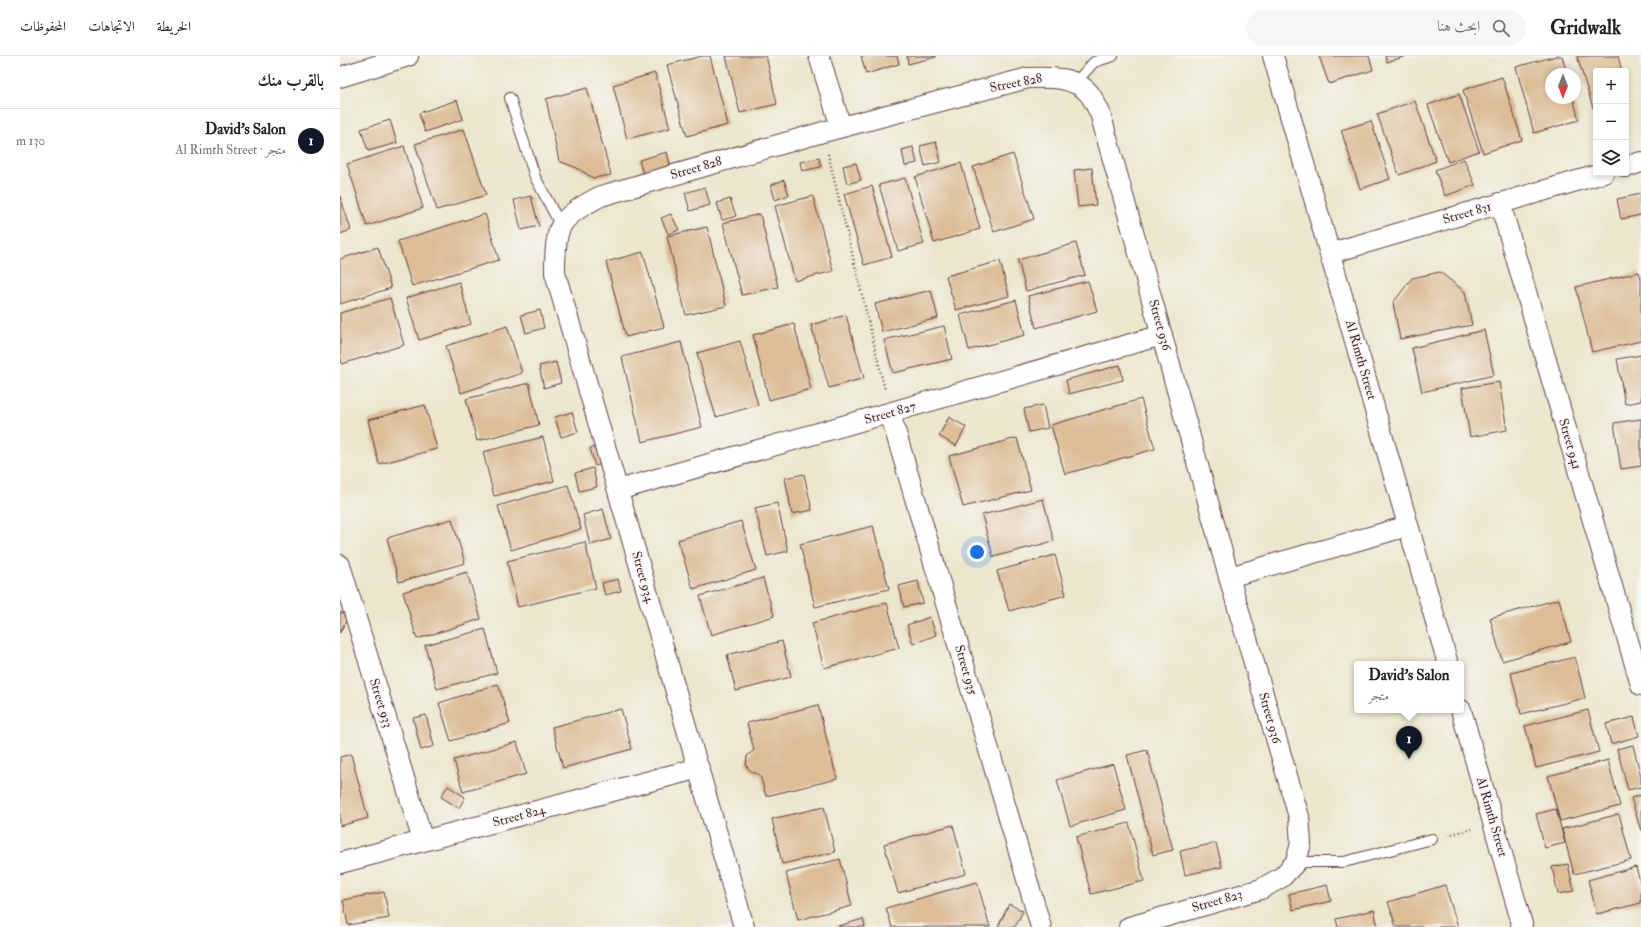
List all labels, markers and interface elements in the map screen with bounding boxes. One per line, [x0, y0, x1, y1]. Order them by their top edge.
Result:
search box [1246, 10, 1526, 46]
text: Gridwalk [1550, 16, 1621, 40]
text: ابحث هنا [1437, 17, 1480, 36]
icon: search [1490, 17, 1512, 39]
text: المحفوظات [20, 18, 66, 35]
text: الاتجاهات [88, 18, 135, 35]
text: الخريطة [157, 18, 191, 35]
north arrow [1545, 68, 1581, 104]
map controls [1593, 68, 1629, 176]
button: + [1593, 68, 1629, 104]
text: بالقرب منك [258, 70, 324, 91]
street label: Street 828 [989, 70, 1043, 96]
button: − [1593, 104, 1629, 140]
text: David’s Salon [205, 120, 286, 139]
text: 130 m [16, 133, 45, 149]
text: 1 [309, 133, 313, 149]
button: layers [1593, 140, 1629, 176]
text: متجر · Al Rimth Street [175, 142, 286, 158]
street label: Street 828 [668, 153, 724, 183]
street label: Street 831 [1441, 198, 1493, 228]
street label: Street 936 [1145, 298, 1175, 354]
street label: Al Rimth Street [1342, 317, 1380, 402]
street label: Street 827 [862, 398, 918, 428]
street label: Street 941 [1555, 417, 1585, 472]
your location [967, 542, 987, 562]
street label: Street 934 [628, 549, 658, 605]
street label: Street 935 [951, 643, 981, 697]
popup [1354, 661, 1464, 713]
text: David’s Salon [1368, 666, 1450, 685]
street label: Street 933 [366, 676, 396, 730]
text: متجر [1368, 688, 1389, 704]
street label: Street 936 [1255, 691, 1285, 747]
pin: 1 [1396, 726, 1422, 759]
street label: Al Rimth Street [1473, 774, 1511, 859]
street label: Street 824 [491, 801, 548, 831]
street label: Street 823 [1190, 886, 1244, 916]

